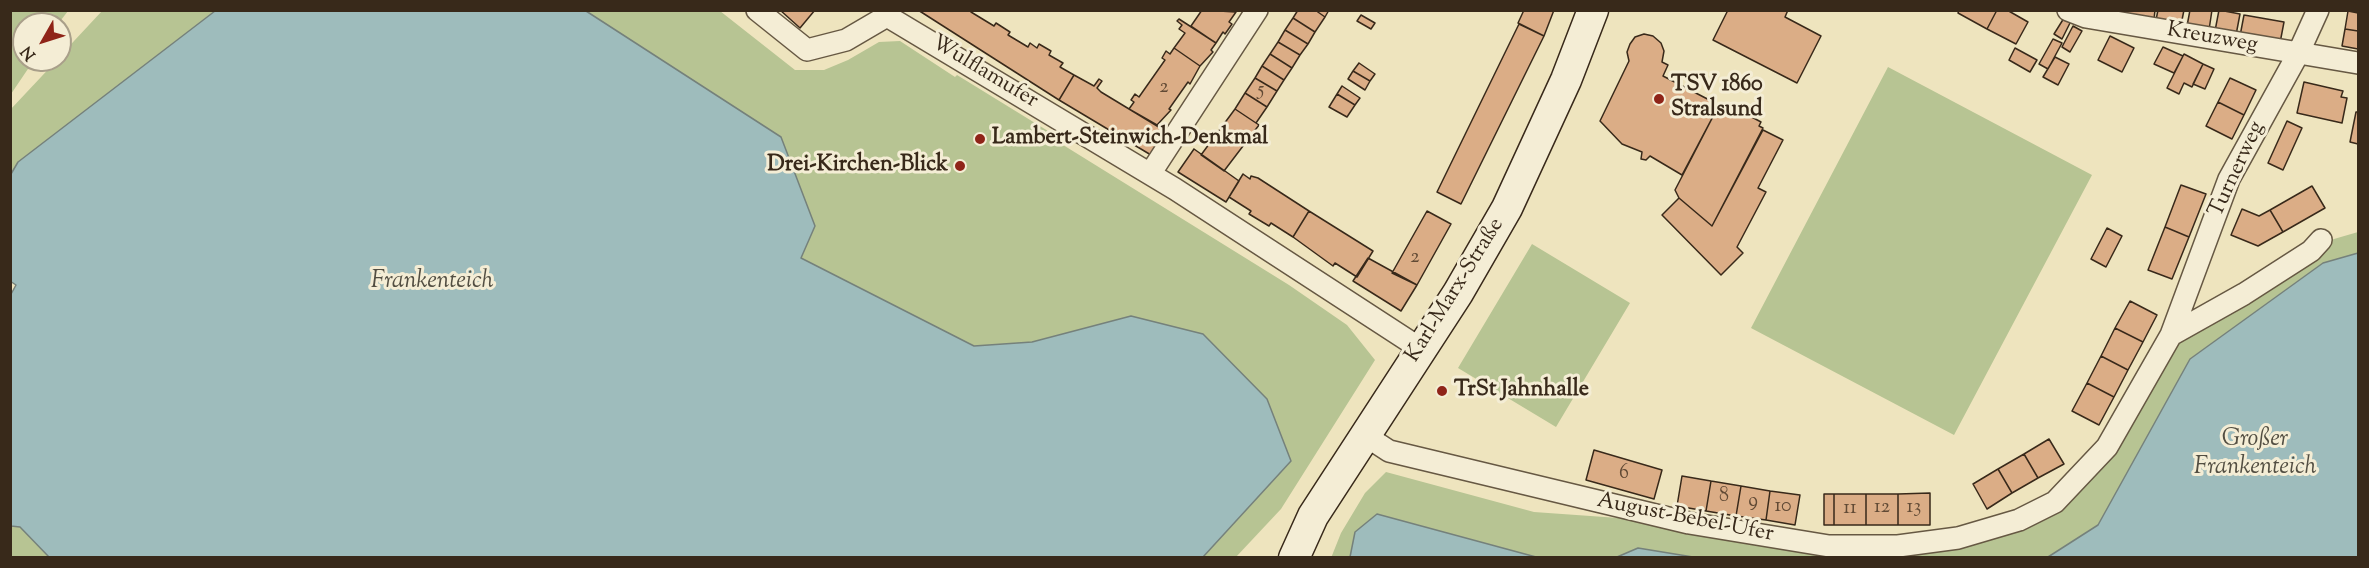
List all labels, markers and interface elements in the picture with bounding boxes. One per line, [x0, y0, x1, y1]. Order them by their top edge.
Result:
north arrow [12, 12, 72, 72]
street label: Kreuzweg [2165, 18, 2259, 60]
street label: Wulflamufer [926, 31, 1042, 115]
text: N [16, 40, 42, 65]
place label: TSV 1860 Stralsund [1671, 73, 1763, 124]
house number: 2 [1159, 77, 1169, 101]
house number: 5 [1258, 80, 1264, 104]
marker: TSV 1860 Stralsund [1652, 92, 1666, 106]
street label: Turnerweg [2204, 118, 2272, 222]
place label: Lambert-Steinwich-Denkmal [992, 126, 1268, 152]
marker: Lambert-Steinwich-Denkmal [973, 132, 987, 146]
place label: Drei-Kirchen-Blick [767, 153, 948, 179]
marker: Drei-Kirchen-Blick [953, 159, 967, 173]
street label: Karl-Marx-Straße [1401, 214, 1511, 368]
house number: 2 [1410, 247, 1420, 271]
water label: Frankenteich [371, 269, 493, 297]
place label: TrSt Jahnhalle [1454, 378, 1589, 404]
marker: TrSt Jahnhalle [1435, 384, 1449, 398]
water label: Großer Frankenteich [2194, 427, 2316, 483]
house number: 6 [1619, 463, 1629, 487]
house number: 8 [1719, 486, 1729, 510]
street label: August-Bebel-Ufer [1595, 489, 1775, 549]
house number: 9 [1748, 491, 1758, 515]
house number: 10 [1774, 496, 1792, 520]
house number: 12 [1874, 497, 1890, 521]
house number: 13 [1907, 497, 1921, 521]
house number: 11 [1843, 498, 1857, 522]

